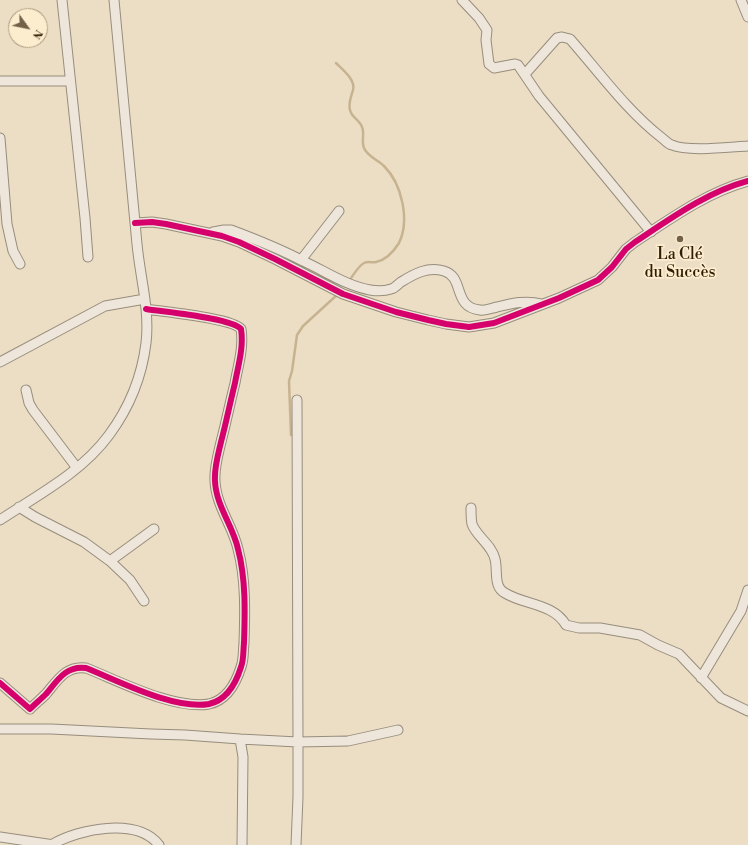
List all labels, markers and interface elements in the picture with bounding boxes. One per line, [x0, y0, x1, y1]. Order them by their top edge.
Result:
north arrow [8, 8, 48, 48]
text: N [29, 27, 45, 41]
marker: La Clé du Succès [675, 234, 685, 244]
place label: La Clé du Succès [644, 245, 716, 283]

